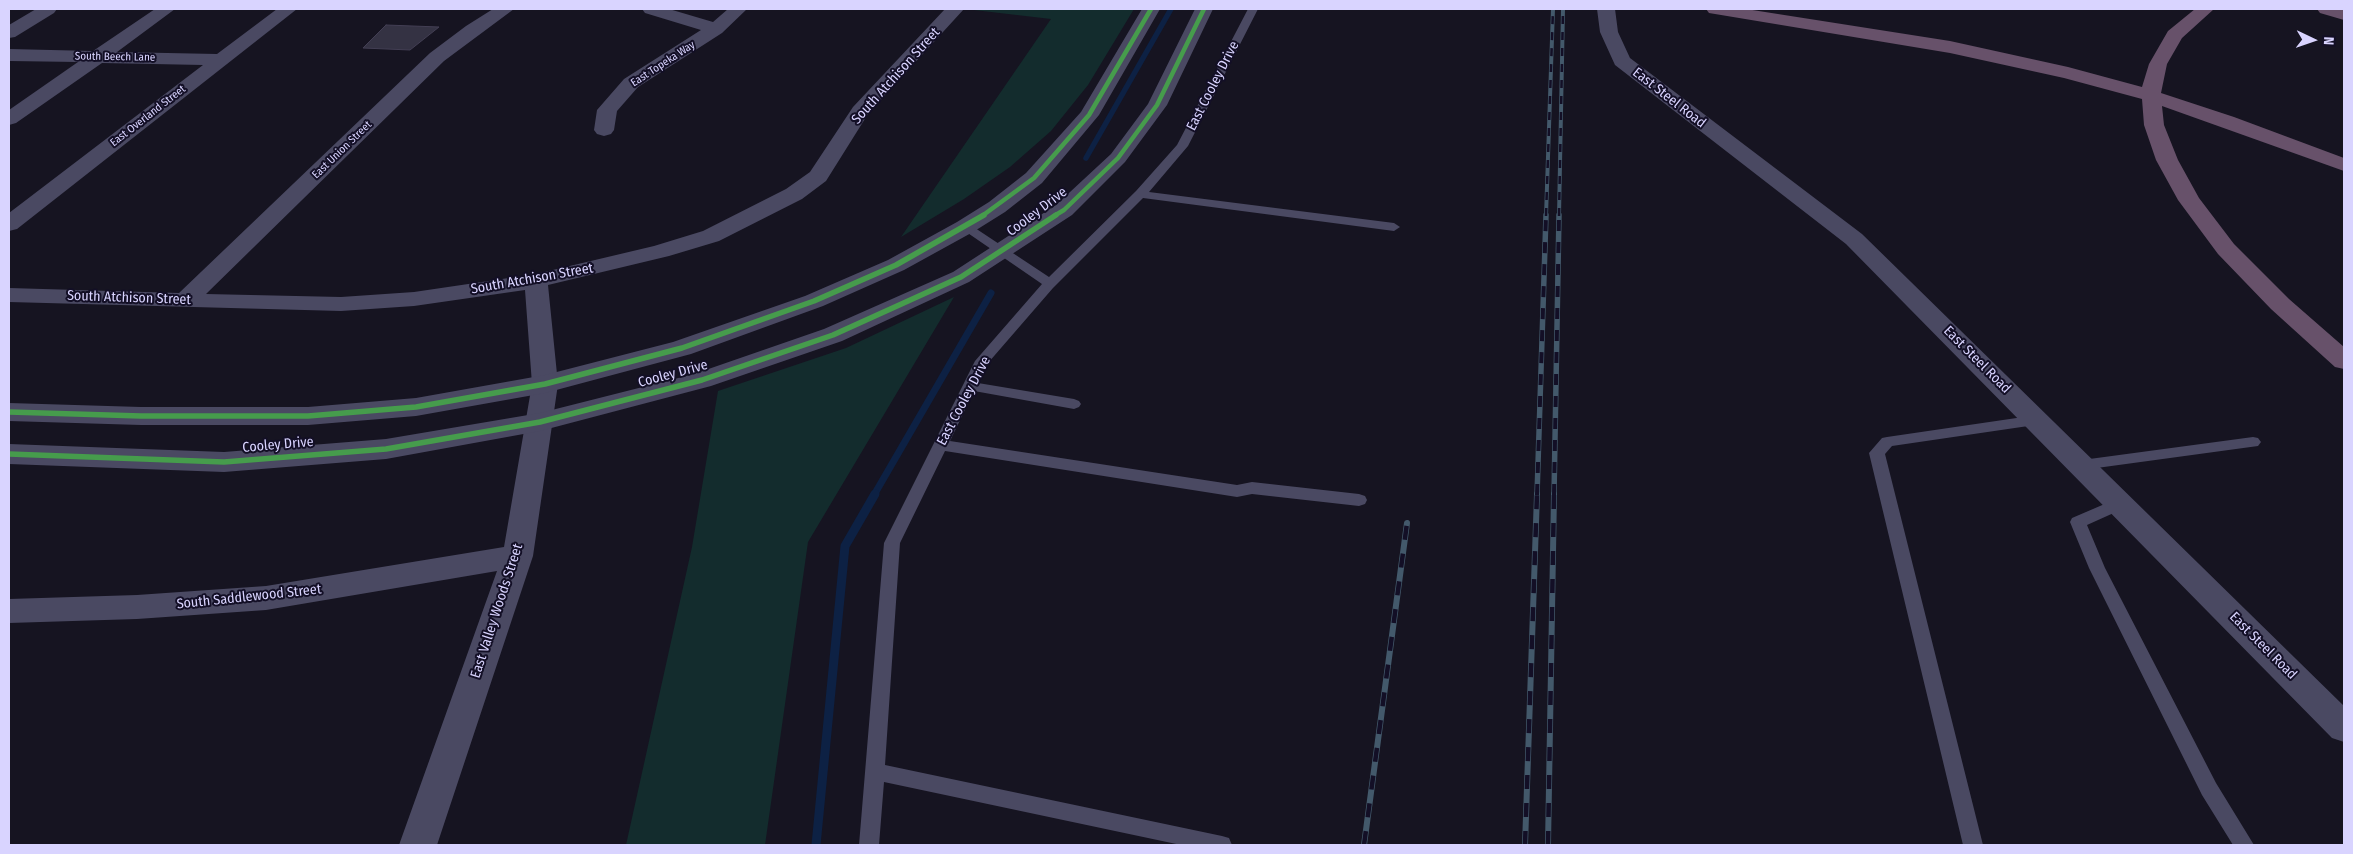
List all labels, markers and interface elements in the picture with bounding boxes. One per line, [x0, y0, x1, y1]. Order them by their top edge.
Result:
north arrow [2288, 15, 2338, 65]
street label: South Atchison Street [848, 24, 944, 128]
text: N [2320, 36, 2337, 45]
street label: East Topeka Way [628, 38, 698, 90]
street label: East Cooley Drive [1183, 38, 1243, 134]
street label: South Beech Lane [75, 50, 155, 64]
street label: East Steel Road [1629, 64, 1709, 132]
street label: East Overland Street [108, 83, 188, 149]
street label: East Union Street [310, 118, 374, 182]
street label: Cooley Drive [1004, 184, 1070, 240]
street label: South Atchison Street [470, 260, 594, 298]
street label: South Atchison Street [67, 287, 191, 309]
street label: East Steel Road [1940, 323, 2014, 397]
street label: East Cooley Drive [934, 354, 994, 448]
street label: Cooley Drive [636, 357, 710, 391]
street label: Cooley Drive [242, 434, 314, 456]
street label: East Valley Woods Street [467, 542, 527, 680]
street label: South Saddlewood Street [176, 581, 322, 613]
street label: East Steel Road [2226, 609, 2300, 683]

